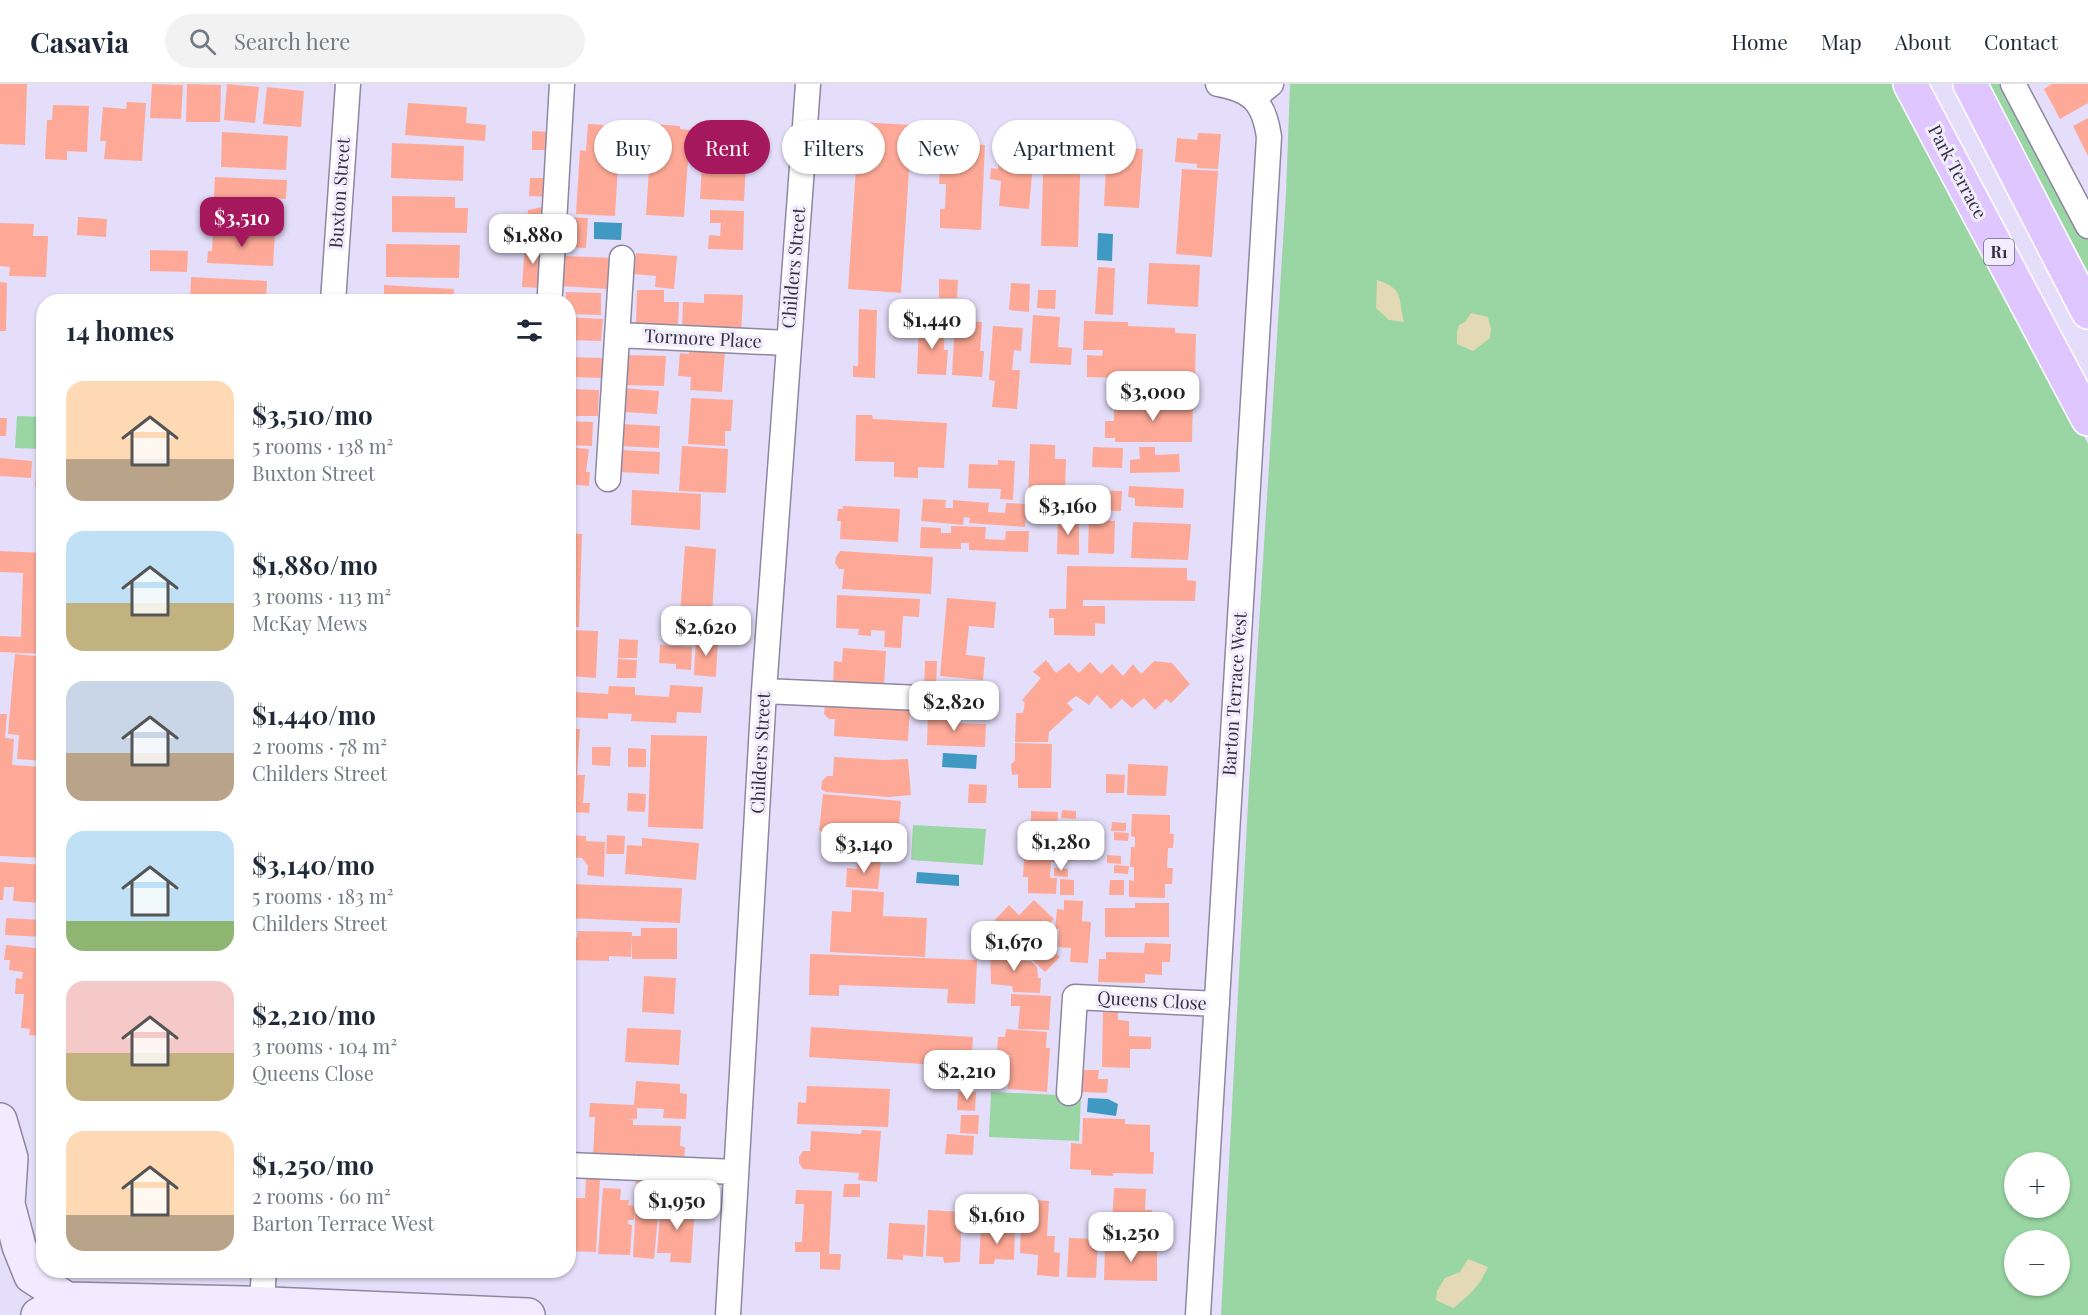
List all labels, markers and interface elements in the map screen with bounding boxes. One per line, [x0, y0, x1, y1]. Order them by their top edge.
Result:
search box [165, 14, 585, 68]
text: Casavia [30, 23, 129, 60]
icon: search [186, 25, 219, 58]
text: Search here [234, 26, 350, 56]
text: Home [1732, 27, 1788, 55]
text: Map [1821, 27, 1862, 55]
text: About [1895, 27, 1951, 55]
text: Contact [1984, 27, 2058, 55]
chip: Buy [594, 120, 672, 174]
chip: Rent [684, 120, 770, 174]
chip: Filters [782, 120, 885, 174]
chip: New [897, 120, 980, 174]
chip: Apartment [992, 120, 1136, 174]
street label: Park Terrace [1923, 120, 1993, 223]
street label: Buxton Street [323, 136, 355, 249]
pin: $3,510 [193, 197, 291, 248]
text: $3,510 [214, 203, 270, 230]
street label: Childers Street [776, 206, 810, 330]
pin: $1,880 [484, 214, 582, 265]
text: $1,880 [503, 220, 563, 247]
road number: R1 [1984, 239, 2014, 265]
pin: $1,440 [883, 299, 981, 350]
text: $1,440 [903, 305, 961, 332]
text: 14 homes [66, 313, 174, 348]
icon: filters [513, 314, 546, 347]
street label: Tormore Place [644, 323, 762, 353]
pin: $3,000 [1104, 371, 1202, 422]
text: $3,000 [1120, 377, 1186, 404]
text: $3,510/mo [252, 397, 373, 432]
icon: home [114, 405, 186, 477]
text: 5 rooms · 138 m² [252, 432, 393, 459]
text: Buxton Street [252, 459, 375, 486]
pin: $3,160 [1019, 485, 1117, 536]
text: $3,160 [1039, 491, 1097, 518]
text: $1,880/mo [252, 547, 378, 582]
icon: home [114, 555, 186, 627]
text: 3 rooms · 113 m² [252, 582, 391, 609]
pin: $2,620 [657, 606, 755, 657]
text: McKay Mews [252, 609, 368, 636]
street label: Barton Terrace West [1216, 611, 1252, 777]
text: $2,620 [675, 612, 737, 639]
pin: $2,820 [905, 681, 1003, 732]
text: $2,820 [923, 687, 985, 714]
street label: Childers Street [745, 691, 775, 814]
text: $1,440/mo [252, 697, 376, 732]
icon: home [114, 705, 186, 777]
text: 2 rooms · 78 m² [252, 732, 387, 759]
text: Childers Street [252, 759, 387, 786]
pin: $1,280 [1012, 821, 1110, 872]
pin: $3,140 [815, 823, 913, 874]
text: $1,280 [1031, 827, 1091, 854]
text: $3,140 [835, 829, 893, 856]
text: $3,140/mo [252, 847, 375, 882]
icon: home [114, 855, 186, 927]
text: 5 rooms · 183 m² [252, 882, 393, 909]
text: Childers Street [252, 909, 387, 936]
pin: $1,670 [965, 921, 1063, 972]
text: $1,670 [985, 927, 1043, 954]
street label: Queens Close [1097, 985, 1207, 1015]
text: $2,210/mo [252, 997, 376, 1032]
icon: home [114, 1005, 186, 1077]
text: 3 rooms · 104 m² [252, 1032, 397, 1059]
pin: $2,210 [918, 1050, 1016, 1101]
text: $2,210 [938, 1056, 996, 1083]
text: Queens Close [252, 1059, 374, 1086]
text: $1,250/mo [252, 1147, 374, 1182]
map controls [2004, 1152, 2070, 1296]
button: + [2004, 1152, 2070, 1218]
icon: home [114, 1155, 186, 1227]
pin: $1,950 [628, 1180, 726, 1231]
text: 2 rooms · 60 m² [252, 1182, 391, 1209]
text: $1,950 [648, 1186, 706, 1213]
pin: $1,610 [948, 1194, 1046, 1245]
text: $1,610 [969, 1200, 1025, 1227]
text: Barton Terrace West [252, 1209, 434, 1236]
pin: $1,250 [1082, 1212, 1180, 1263]
text: $1,250 [1102, 1218, 1160, 1245]
button: − [2004, 1230, 2070, 1296]

